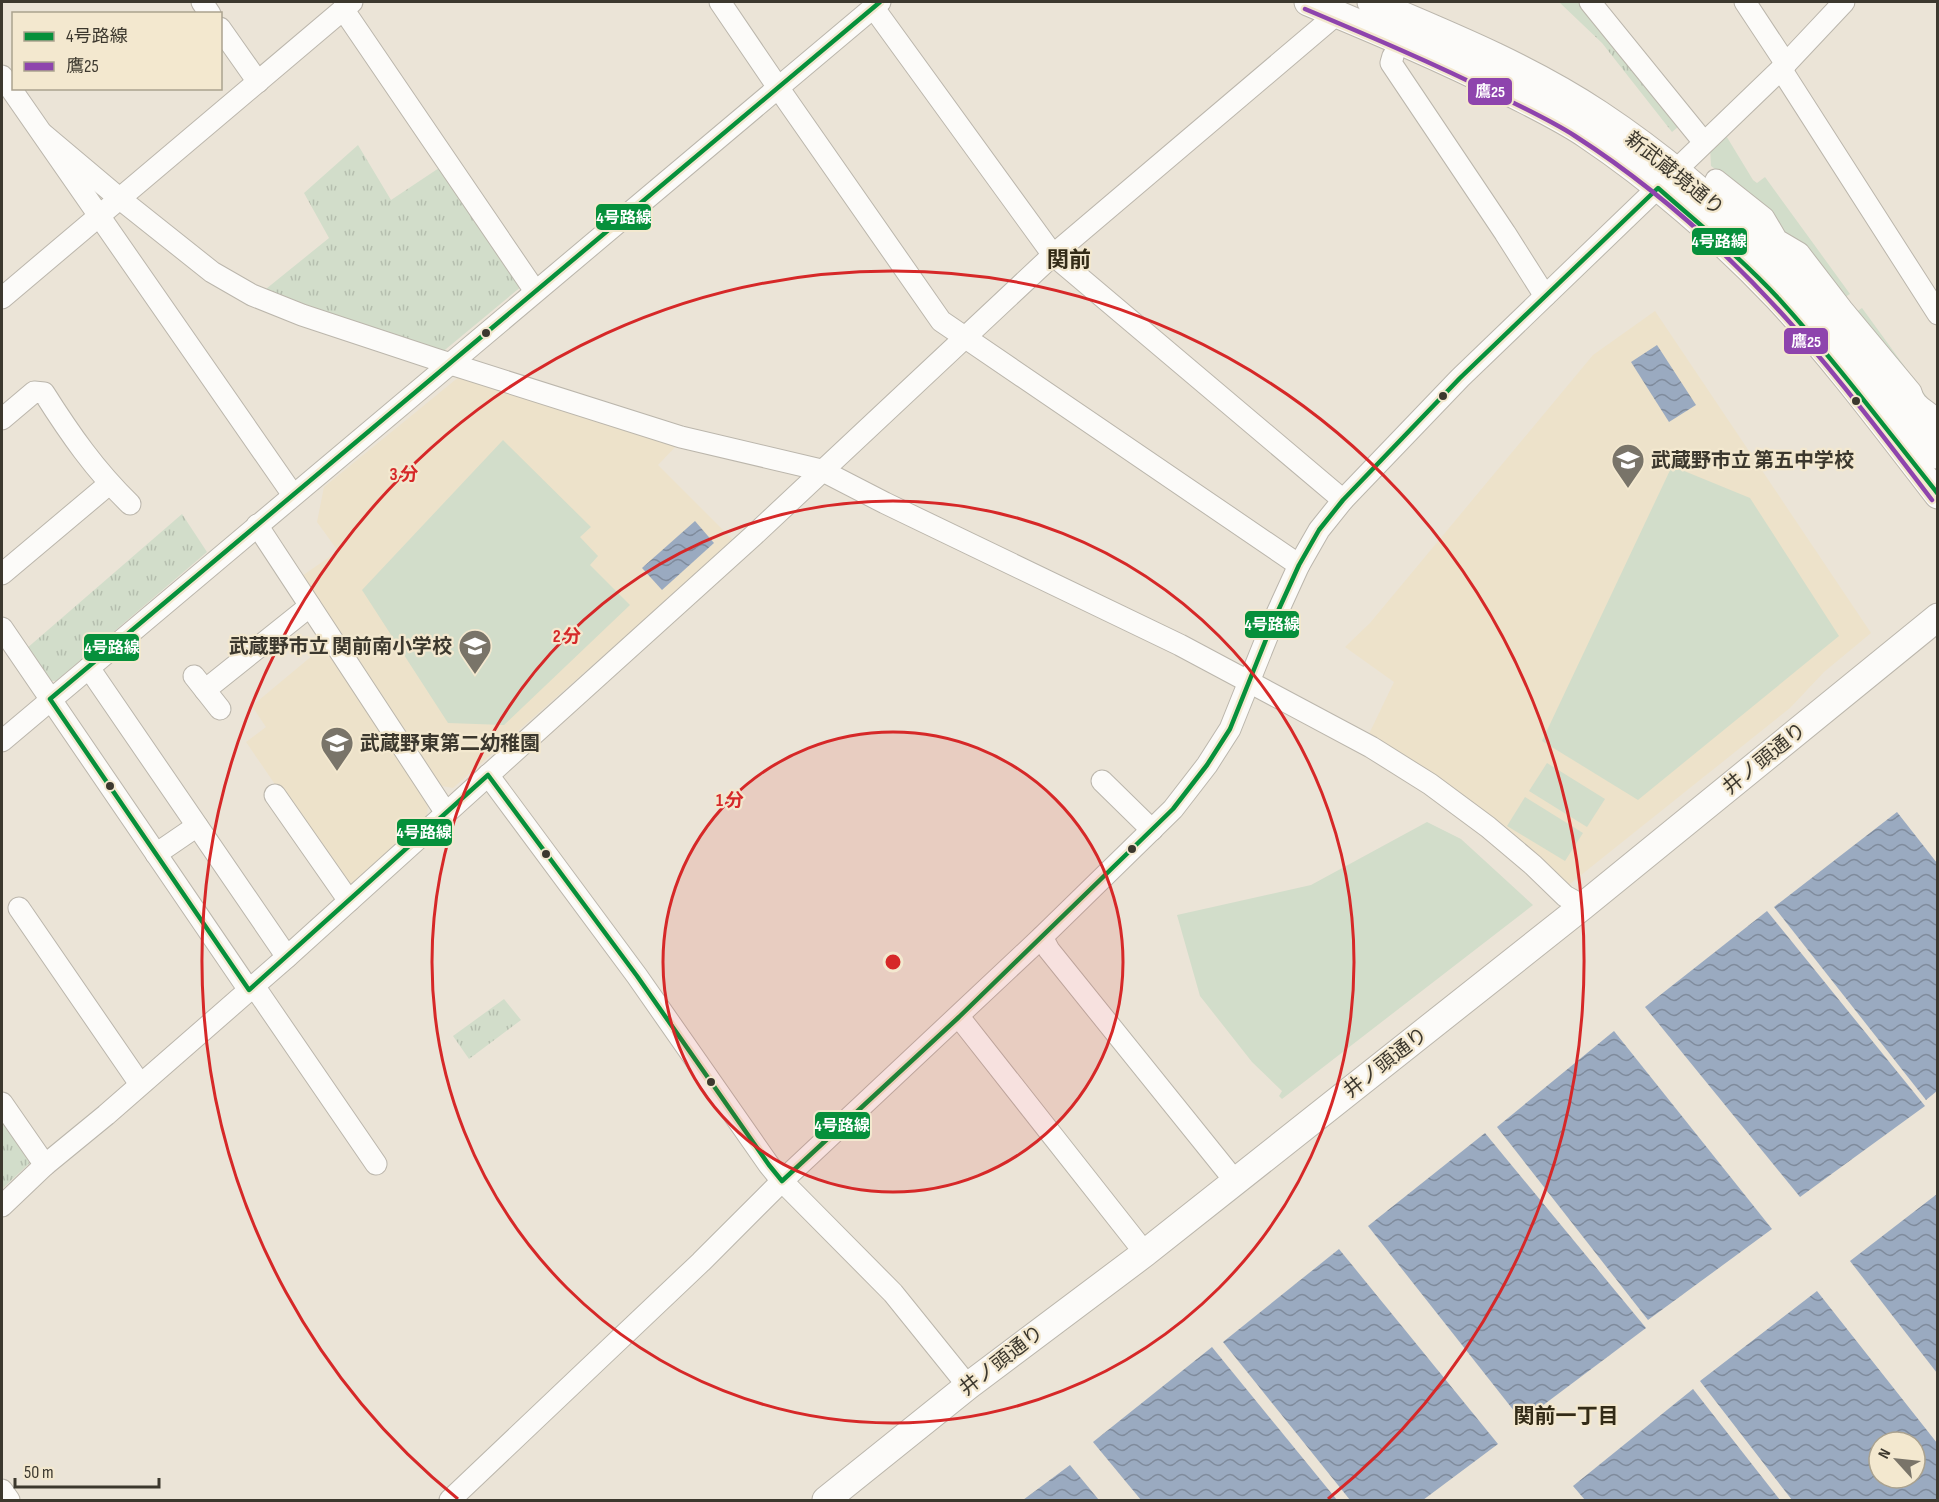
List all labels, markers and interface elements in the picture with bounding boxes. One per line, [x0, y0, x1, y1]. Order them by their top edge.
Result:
legend [12, 12, 222, 90]
text: 4号路線 [66, 26, 128, 47]
text: 鷹25 [66, 56, 99, 77]
line badge: 鷹25 [1467, 77, 1513, 106]
text: 鷹25 [1475, 83, 1505, 102]
street label: 新武蔵境通り [1620, 127, 1729, 221]
line badge: 4号路線 [595, 203, 652, 231]
text: 4号路線 [596, 209, 652, 228]
line badge: 4号路線 [1691, 227, 1748, 256]
text: 4号路線 [1691, 233, 1747, 252]
district label: 関前 [1047, 247, 1091, 274]
unlabelled marker [480, 327, 492, 339]
line badge: 鷹25 [1783, 327, 1829, 355]
text: 鷹25 [1791, 333, 1821, 352]
unlabelled marker [1437, 390, 1449, 402]
unlabelled marker [1850, 395, 1862, 407]
school or university icon: 武蔵野市立 第五中学校 [1610, 442, 1646, 489]
place label: 武蔵野市立 第五中学校 [1651, 449, 1854, 473]
text: 3 分 [390, 464, 418, 485]
line badge: 4号路線 [1244, 610, 1300, 639]
text: 4号路線 [1244, 616, 1300, 635]
text: 2 分 [553, 626, 581, 647]
school or university icon: 武蔵野市立 関前南小学校 [457, 628, 493, 675]
line badge: 4号路線 [83, 633, 140, 662]
place label: 武蔵野市立 関前南小学校 [229, 635, 452, 659]
text: 4号路線 [84, 639, 140, 658]
street label: 井ノ頭通り [1718, 718, 1811, 800]
school or university icon: 武蔵野東第二幼稚園 [319, 725, 355, 772]
place label: 武蔵野東第二幼稚園 [360, 732, 540, 756]
unlabelled marker [104, 780, 116, 792]
text: 1 分 [716, 790, 744, 811]
line badge: 4号路線 [396, 818, 453, 847]
text: 4号路線 [396, 824, 452, 843]
unlabelled marker [1126, 843, 1138, 855]
unlabelled marker [540, 848, 552, 860]
centre of rings [883, 952, 903, 972]
street label: 井ノ頭通り [1339, 1023, 1432, 1103]
unlabelled marker [705, 1076, 717, 1088]
line badge: 4号路線 [814, 1111, 871, 1140]
text: 4号路線 [814, 1117, 870, 1136]
street label: 井ノ頭通り [955, 1321, 1048, 1401]
district label: 関前一丁目 [1514, 1404, 1619, 1429]
north arrow [1867, 1430, 1927, 1490]
text: N [1875, 1446, 1895, 1462]
scale bar [15, 1451, 159, 1489]
text: 50 m [24, 1462, 54, 1483]

